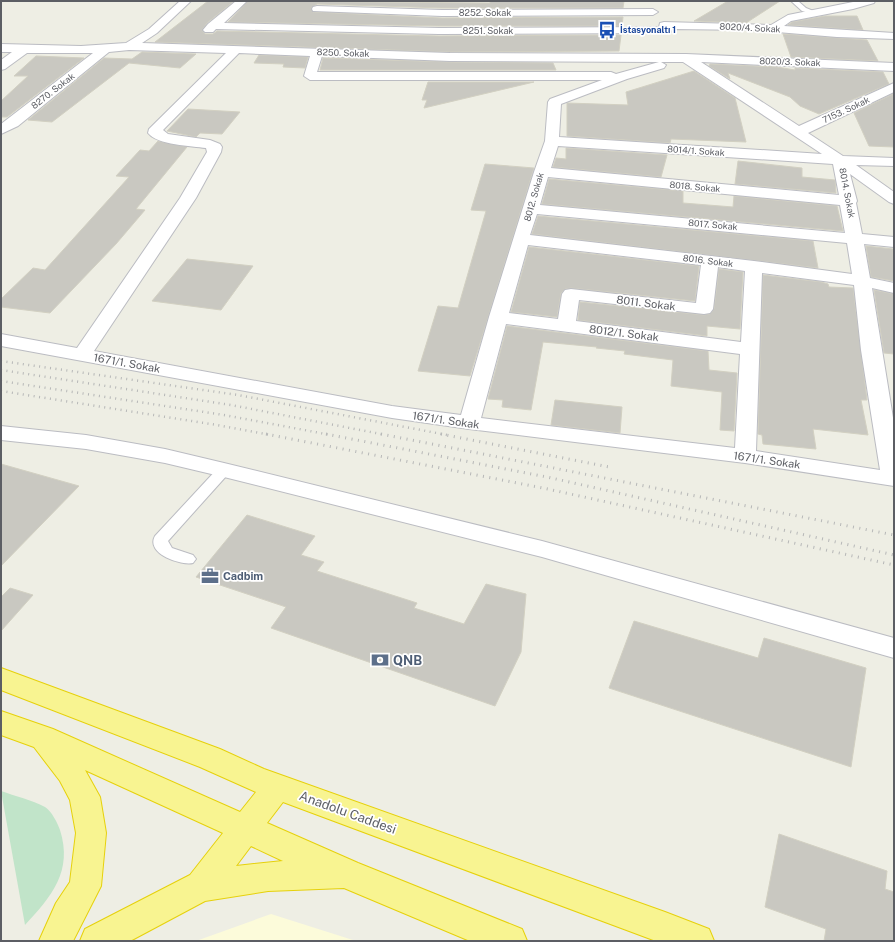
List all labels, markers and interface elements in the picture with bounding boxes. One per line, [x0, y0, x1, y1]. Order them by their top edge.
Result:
street label: 8252. Sokak [459, 7, 511, 18]
bus stop icon: İstasyonaltı 1 [597, 20, 617, 40]
street label: 8020/4. Sokak [719, 20, 781, 35]
place label: İstasyonaltı 1 [620, 24, 676, 35]
street label: 8251. Sokak [463, 25, 513, 36]
street label: 8250. Sokak [316, 46, 370, 59]
street label: 8020/3. Sokak [759, 55, 821, 68]
street label: 8270. Sokak [29, 70, 77, 111]
street label: 7153. Sokak [820, 94, 871, 125]
street label: 8014/1. Sokak [667, 143, 725, 158]
street label: 8014. Sokak [837, 167, 858, 219]
street label: 8012. Sokak [521, 171, 546, 223]
street label: 8018. Sokak [669, 179, 721, 194]
street label: 8017. Sokak [688, 217, 738, 232]
street label: 8016. Sokak [682, 252, 734, 269]
street label: 8011. Sokak [616, 293, 676, 313]
street label: 8012/1. Sokak [588, 323, 660, 343]
street label: 1671/1. Sokak [93, 351, 161, 375]
street label: 1671/1. Sokak [412, 409, 480, 431]
street label: 1671/1. Sokak [733, 449, 801, 471]
office icon: Cadbim [200, 566, 220, 586]
place label: Cadbim [223, 570, 263, 582]
bank icon: QNB [370, 650, 390, 670]
place label: QNB [393, 653, 422, 668]
street label: Anadolu Caddesi [297, 788, 398, 837]

